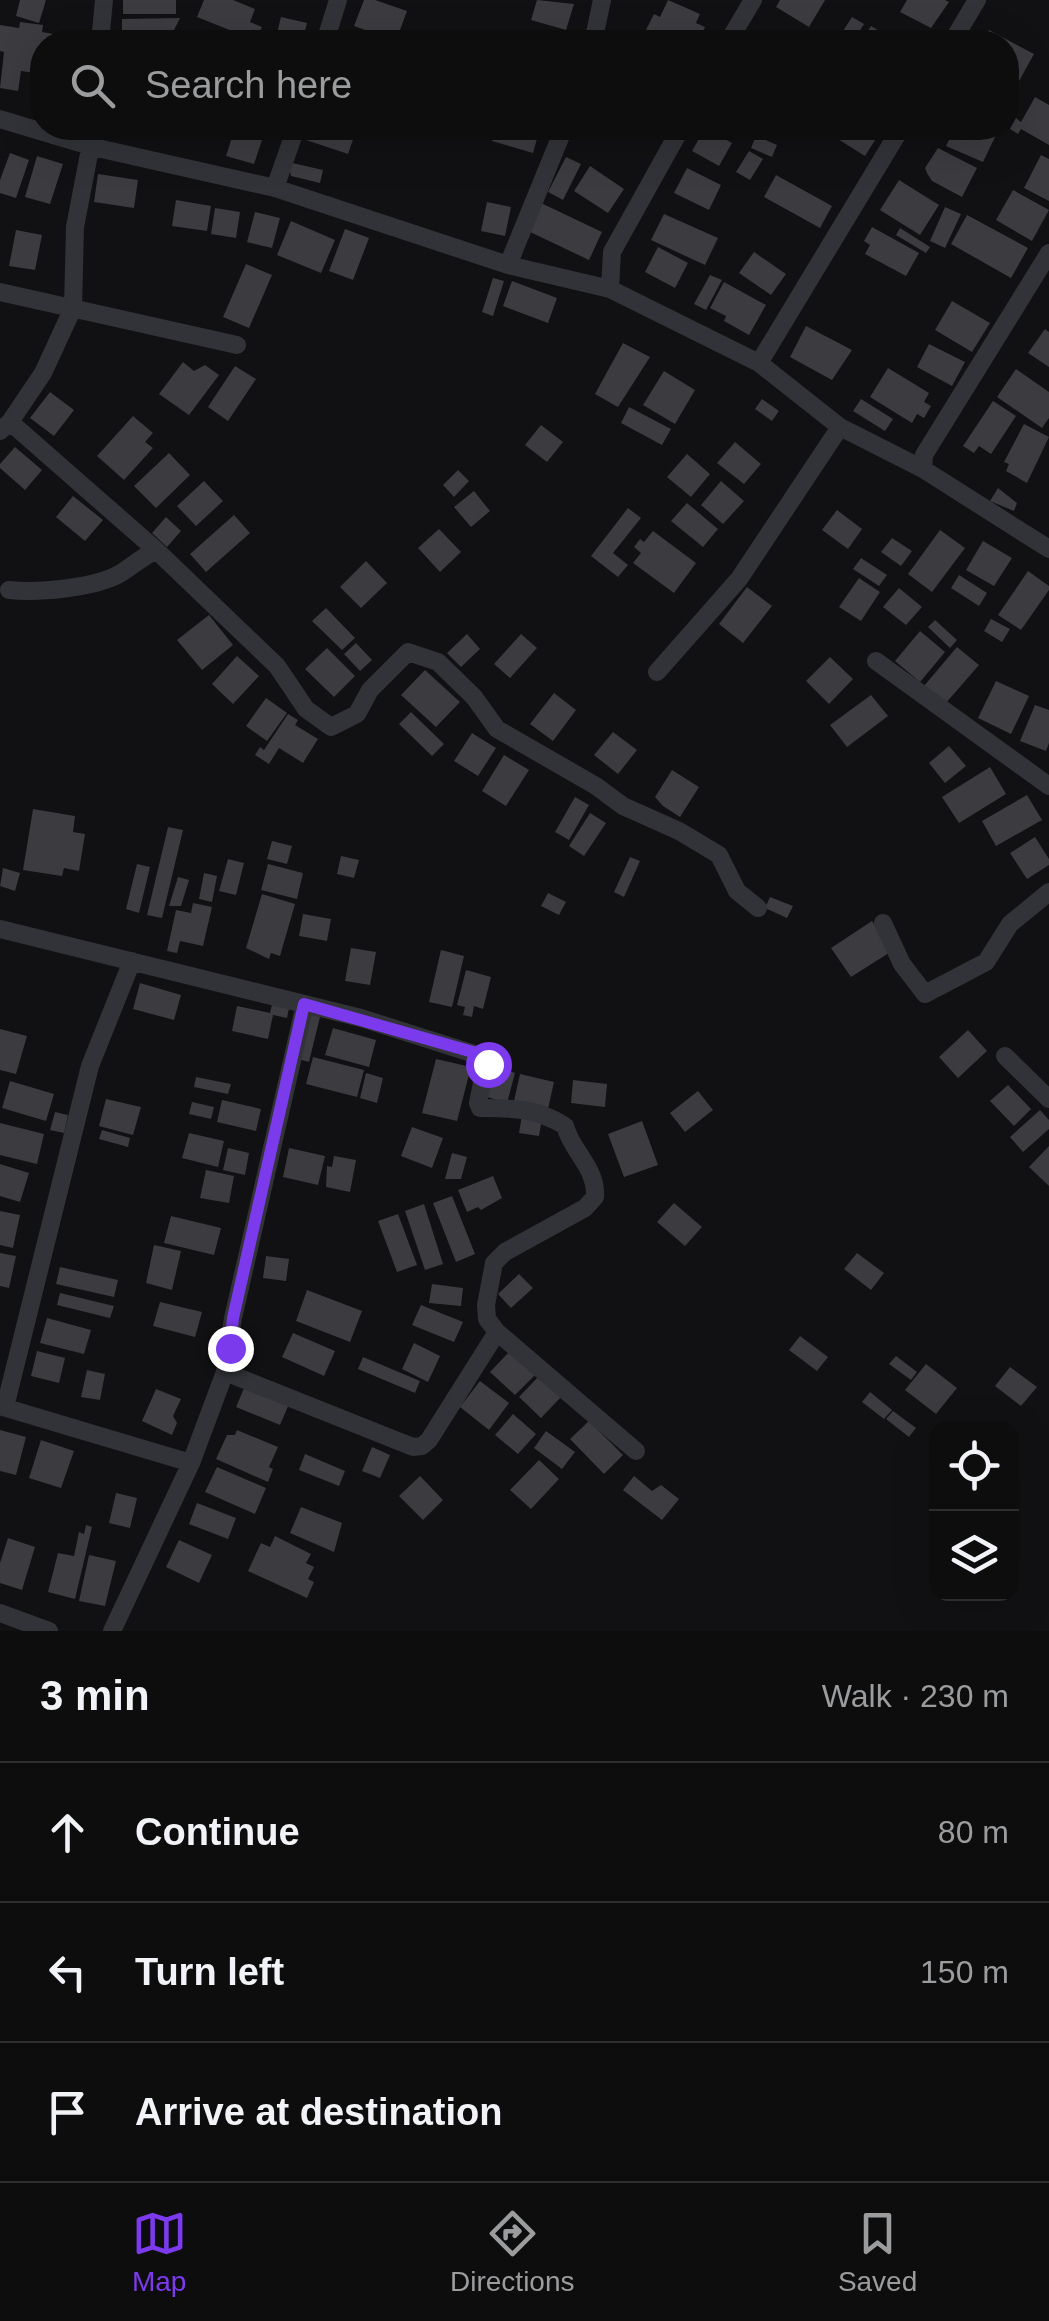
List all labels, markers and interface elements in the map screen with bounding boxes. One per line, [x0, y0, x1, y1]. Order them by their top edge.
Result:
search box [30, 30, 1019, 140]
icon: search [65, 58, 120, 113]
text: Search here [145, 64, 352, 106]
route start [466, 1042, 512, 1088]
route end [208, 1326, 254, 1372]
map controls [929, 1421, 1019, 1601]
button: locate [929, 1421, 1019, 1511]
button: layers [929, 1511, 1019, 1601]
text: 3 min [40, 1672, 150, 1719]
text: Walk · 230 m [822, 1678, 1009, 1714]
icon: ahead [40, 1805, 95, 1860]
text: Continue [135, 1811, 300, 1853]
text: 80 m [938, 1814, 1009, 1850]
icon: left [40, 1945, 95, 2000]
text: Turn left [135, 1951, 284, 1993]
text: 150 m [920, 1954, 1009, 1990]
icon: arrive [40, 2085, 95, 2140]
text: Arrive at destination [135, 2091, 502, 2133]
tab: Map [132, 2206, 187, 2298]
tab: Directions [450, 2206, 575, 2298]
tab: Saved [838, 2206, 917, 2298]

